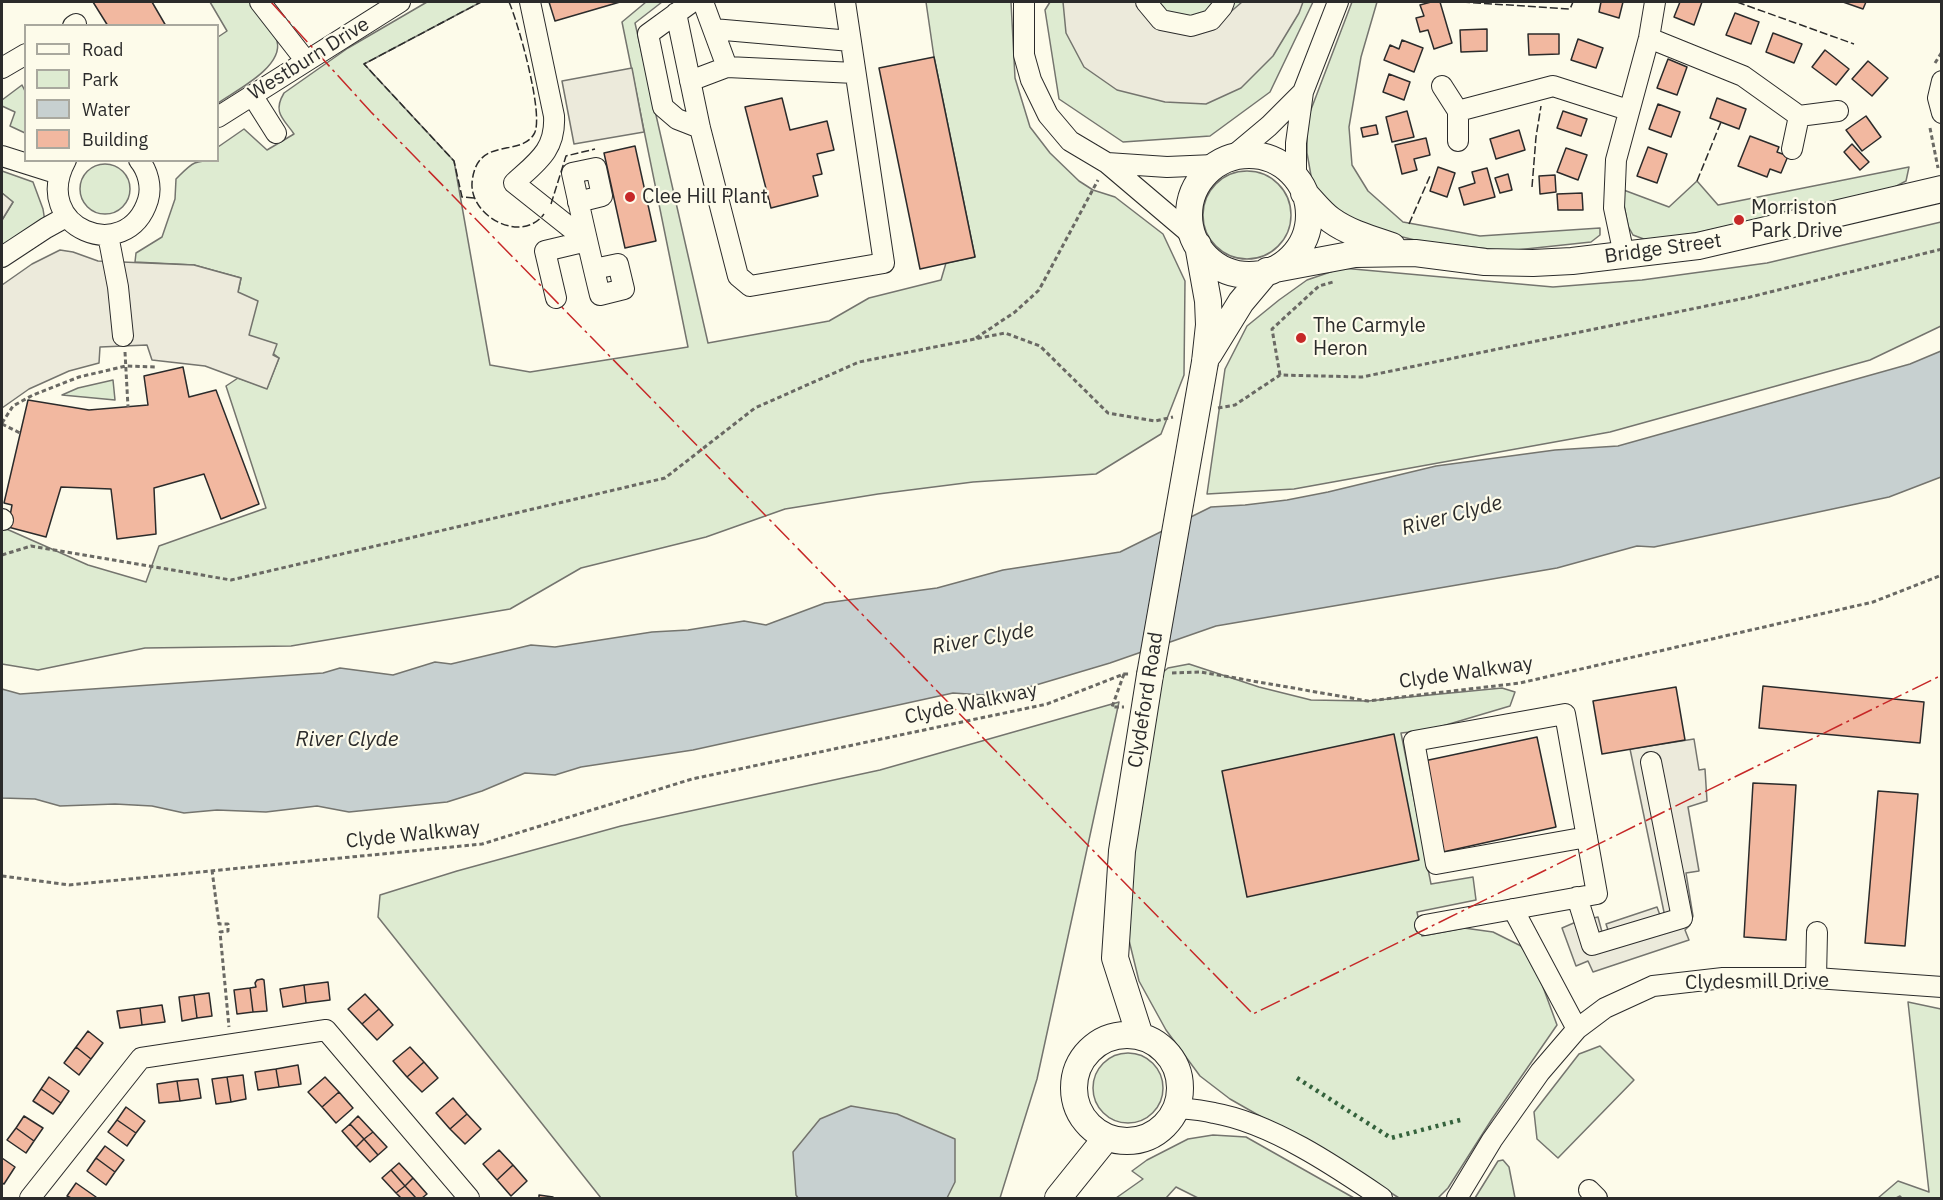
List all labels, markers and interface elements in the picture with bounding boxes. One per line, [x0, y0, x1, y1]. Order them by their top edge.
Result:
street label: Westburn Drive [244, 12, 374, 106]
legend [24, 24, 219, 162]
text: Road [82, 38, 123, 61]
text: Park [82, 68, 118, 91]
text: Water [82, 98, 130, 121]
text: Building [82, 128, 148, 151]
place label: Clee Hill Plant [642, 185, 768, 209]
marker: Clee Hill Plant [623, 190, 637, 204]
place label: Morriston Park Drive [1751, 196, 1843, 243]
marker: Morriston Park Drive [1732, 213, 1746, 227]
street label: Bridge Street [1603, 229, 1723, 269]
place label: The Carmyle Heron [1313, 314, 1426, 361]
marker: The Carmyle Heron [1294, 331, 1308, 345]
water label: River Clyde [1399, 490, 1505, 542]
water label: River Clyde [930, 618, 1036, 660]
street label: Clydeford Road [1123, 630, 1169, 770]
street label: Clyde Walkway [1398, 652, 1534, 694]
street label: Clyde Walkway [903, 678, 1039, 730]
water label: River Clyde [295, 727, 399, 753]
street label: Clyde Walkway [345, 816, 481, 854]
street label: Clydesmill Drive [1685, 969, 1829, 995]

